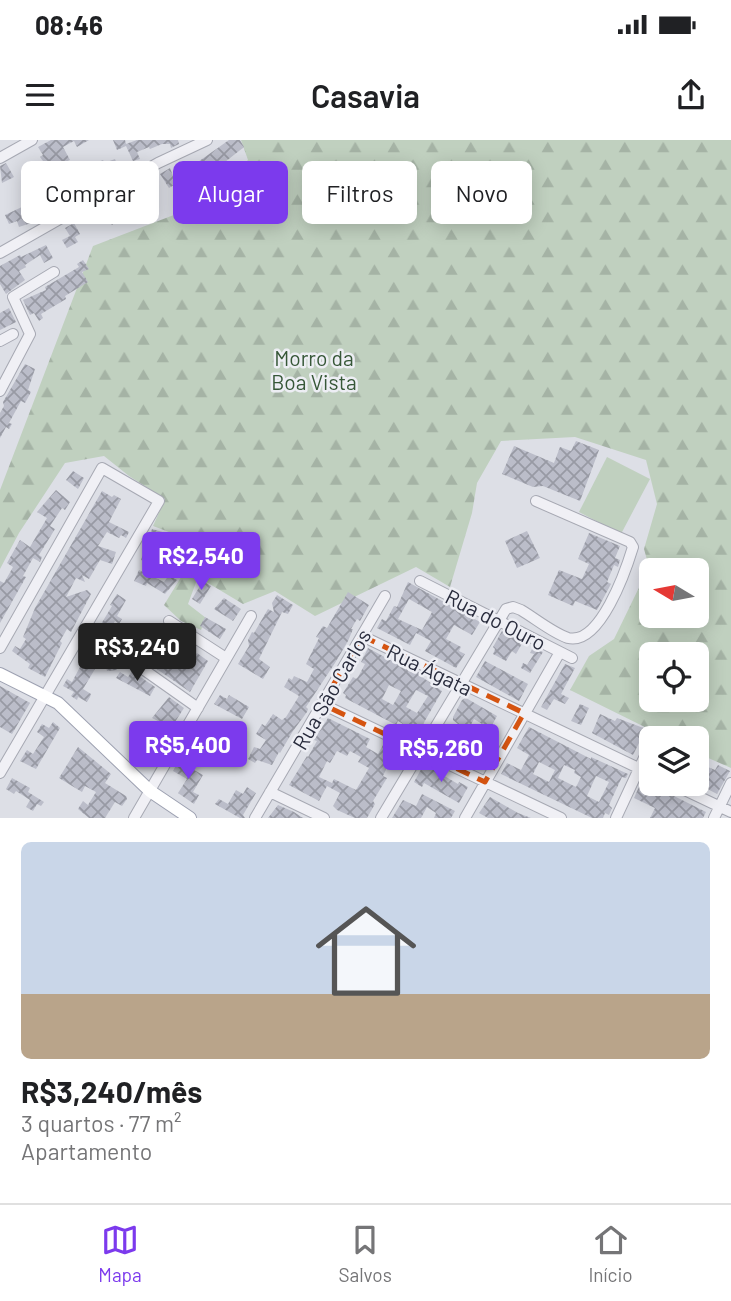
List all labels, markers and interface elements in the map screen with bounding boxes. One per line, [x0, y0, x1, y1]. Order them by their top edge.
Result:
text: 08:46 [35, 9, 103, 40]
icon: menu [21, 76, 59, 114]
text: Casavia [311, 76, 420, 114]
icon: share [672, 76, 710, 114]
chip: Comprar [21, 161, 159, 224]
chip: Alugar [173, 161, 288, 224]
chip: Filtros [302, 161, 417, 224]
chip: Novo [431, 161, 532, 224]
park label: Morro da Boa Vista [271, 345, 357, 394]
pin: R$2,540 [136, 532, 266, 592]
text: R$2,540 [158, 541, 244, 569]
north arrow [639, 558, 709, 628]
map controls [639, 558, 709, 796]
street label: Rua do Ouro [442, 583, 550, 655]
pin: R$3,240 [72, 624, 202, 683]
street label: Rua São Carlos [286, 624, 376, 754]
text: R$3,240 [94, 632, 180, 660]
street label: Rua Ágata [383, 638, 477, 700]
button: locate [639, 642, 709, 712]
pin: R$5,400 [123, 722, 253, 781]
pin: R$5,260 [376, 724, 506, 784]
button: layers [639, 726, 709, 796]
text: R$5,400 [145, 730, 231, 758]
text: R$5,260 [399, 733, 483, 761]
icon: home [303, 888, 429, 1014]
text: R$3,240/mês [21, 1073, 202, 1109]
text: 3 quartos · 77 m² [21, 1109, 181, 1137]
text: Apartamento [21, 1137, 152, 1165]
tab: Mapa [98, 1221, 142, 1286]
tab: Salvos [338, 1221, 392, 1286]
tab: Início [588, 1221, 633, 1286]

